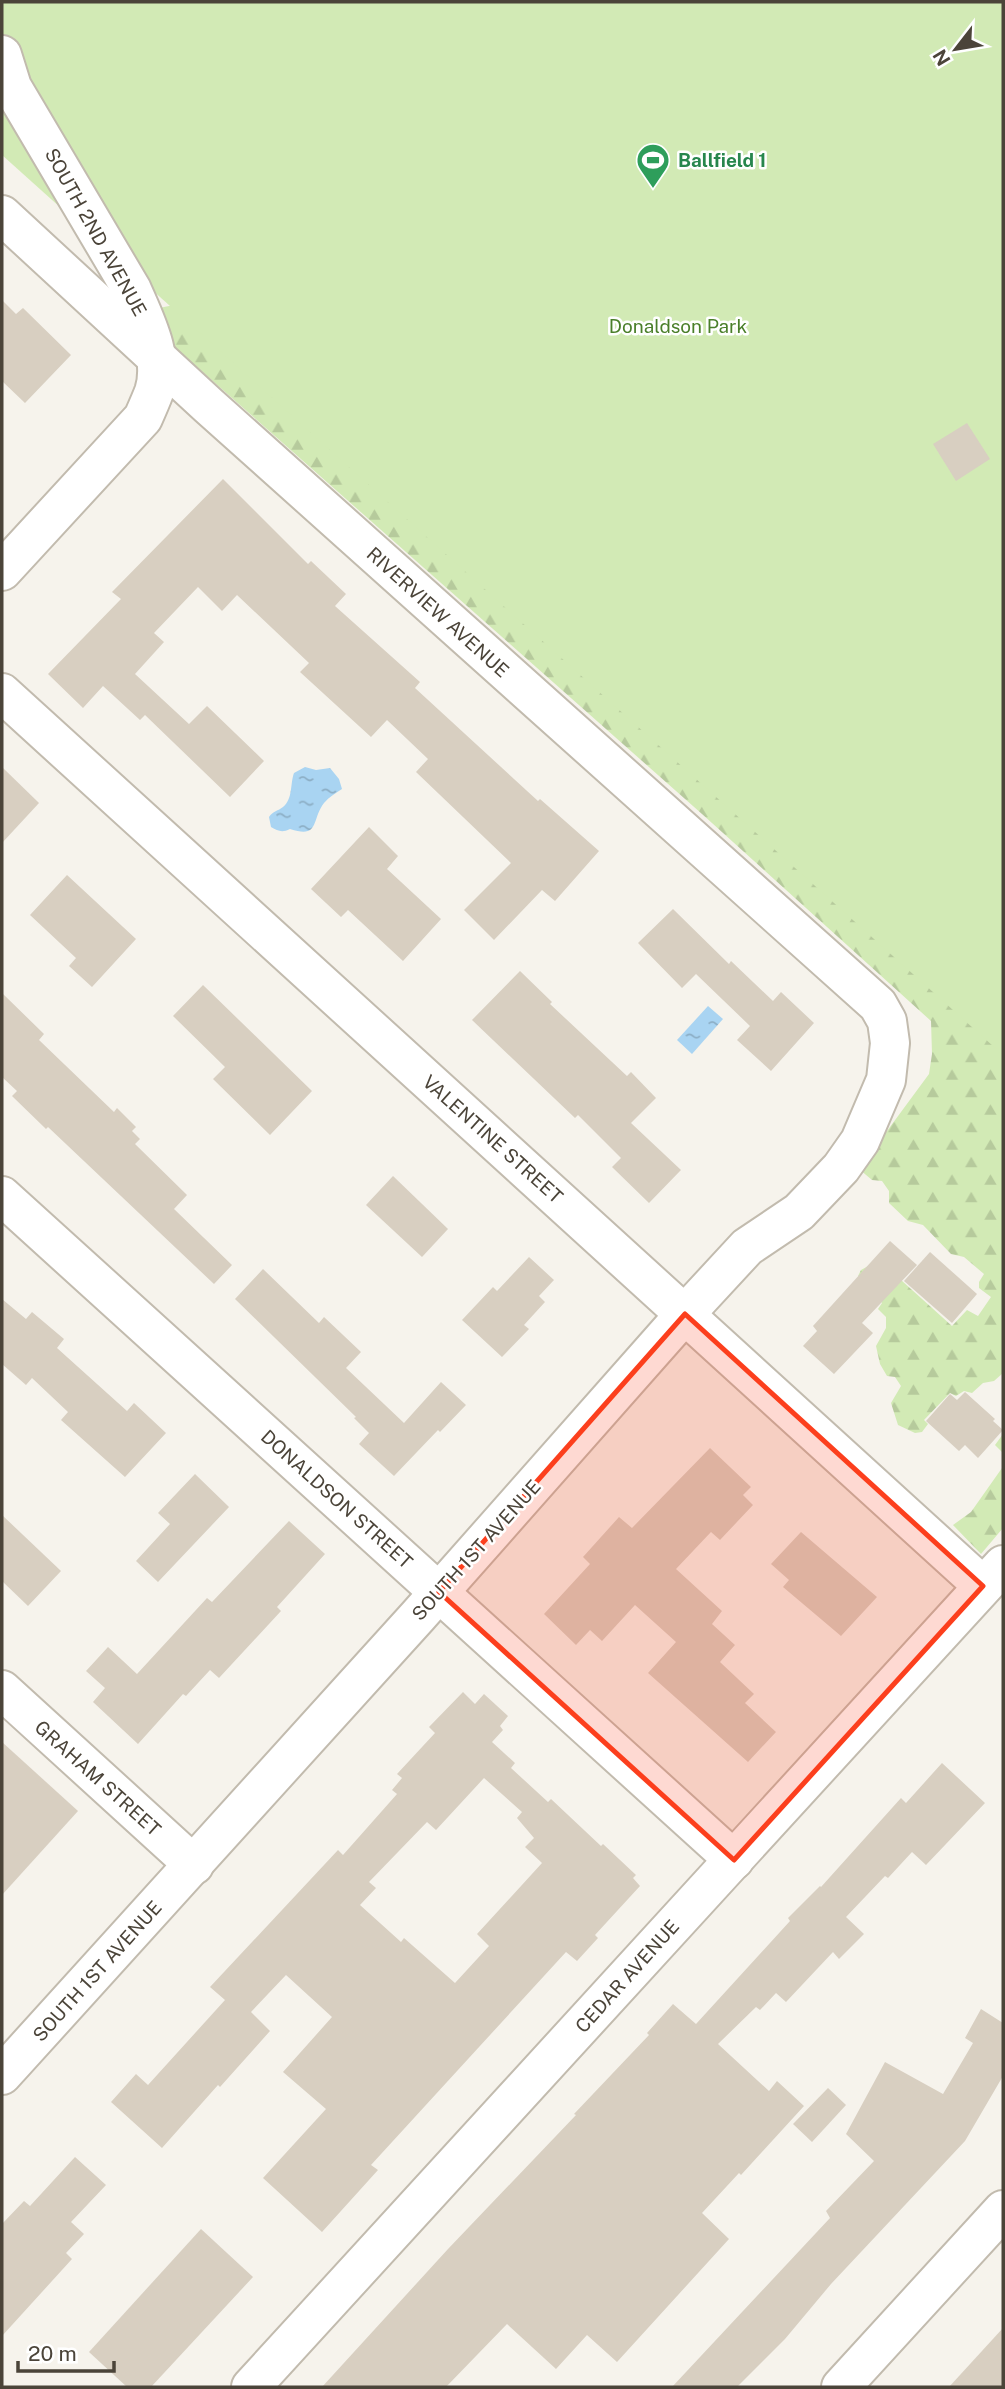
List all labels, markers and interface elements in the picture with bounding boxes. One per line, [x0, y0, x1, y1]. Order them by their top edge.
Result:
north arrow [921, 14, 991, 84]
text: N [928, 46, 955, 70]
sports icon: Ballfield 1 [634, 141, 672, 190]
street label: SOUTH 2ND AVENUE [41, 144, 151, 320]
place label: Ballfield 1 [678, 149, 767, 171]
park label: Donaldson Park [609, 315, 748, 337]
street label: RIVERVIEW AVENUE [363, 542, 513, 682]
street label: VALENTINE STREET [419, 1070, 567, 1208]
street label: DONALDSON STREET [257, 1425, 417, 1573]
street label: SOUTH 1ST AVENUE [407, 1475, 545, 1625]
street label: GRAHAM STREET [31, 1716, 165, 1840]
street label: SOUTH 1ST AVENUE [28, 1896, 166, 2046]
street label: CEDAR AVENUE [571, 1915, 683, 2037]
scale bar [18, 2330, 114, 2374]
text: 20 m [28, 2341, 77, 2366]

